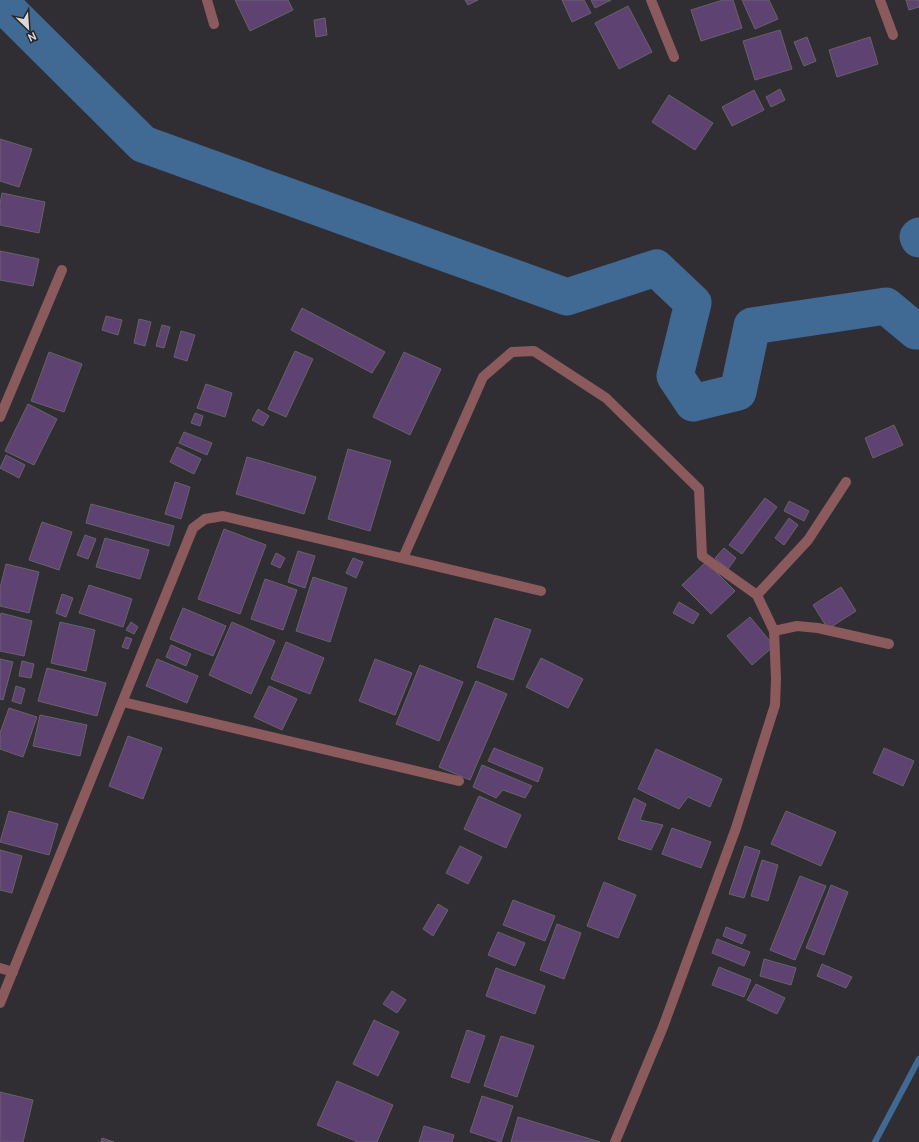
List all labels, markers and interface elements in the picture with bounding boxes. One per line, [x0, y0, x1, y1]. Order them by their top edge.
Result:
north arrow [8, 8, 48, 48]
text: N [26, 29, 39, 45]

